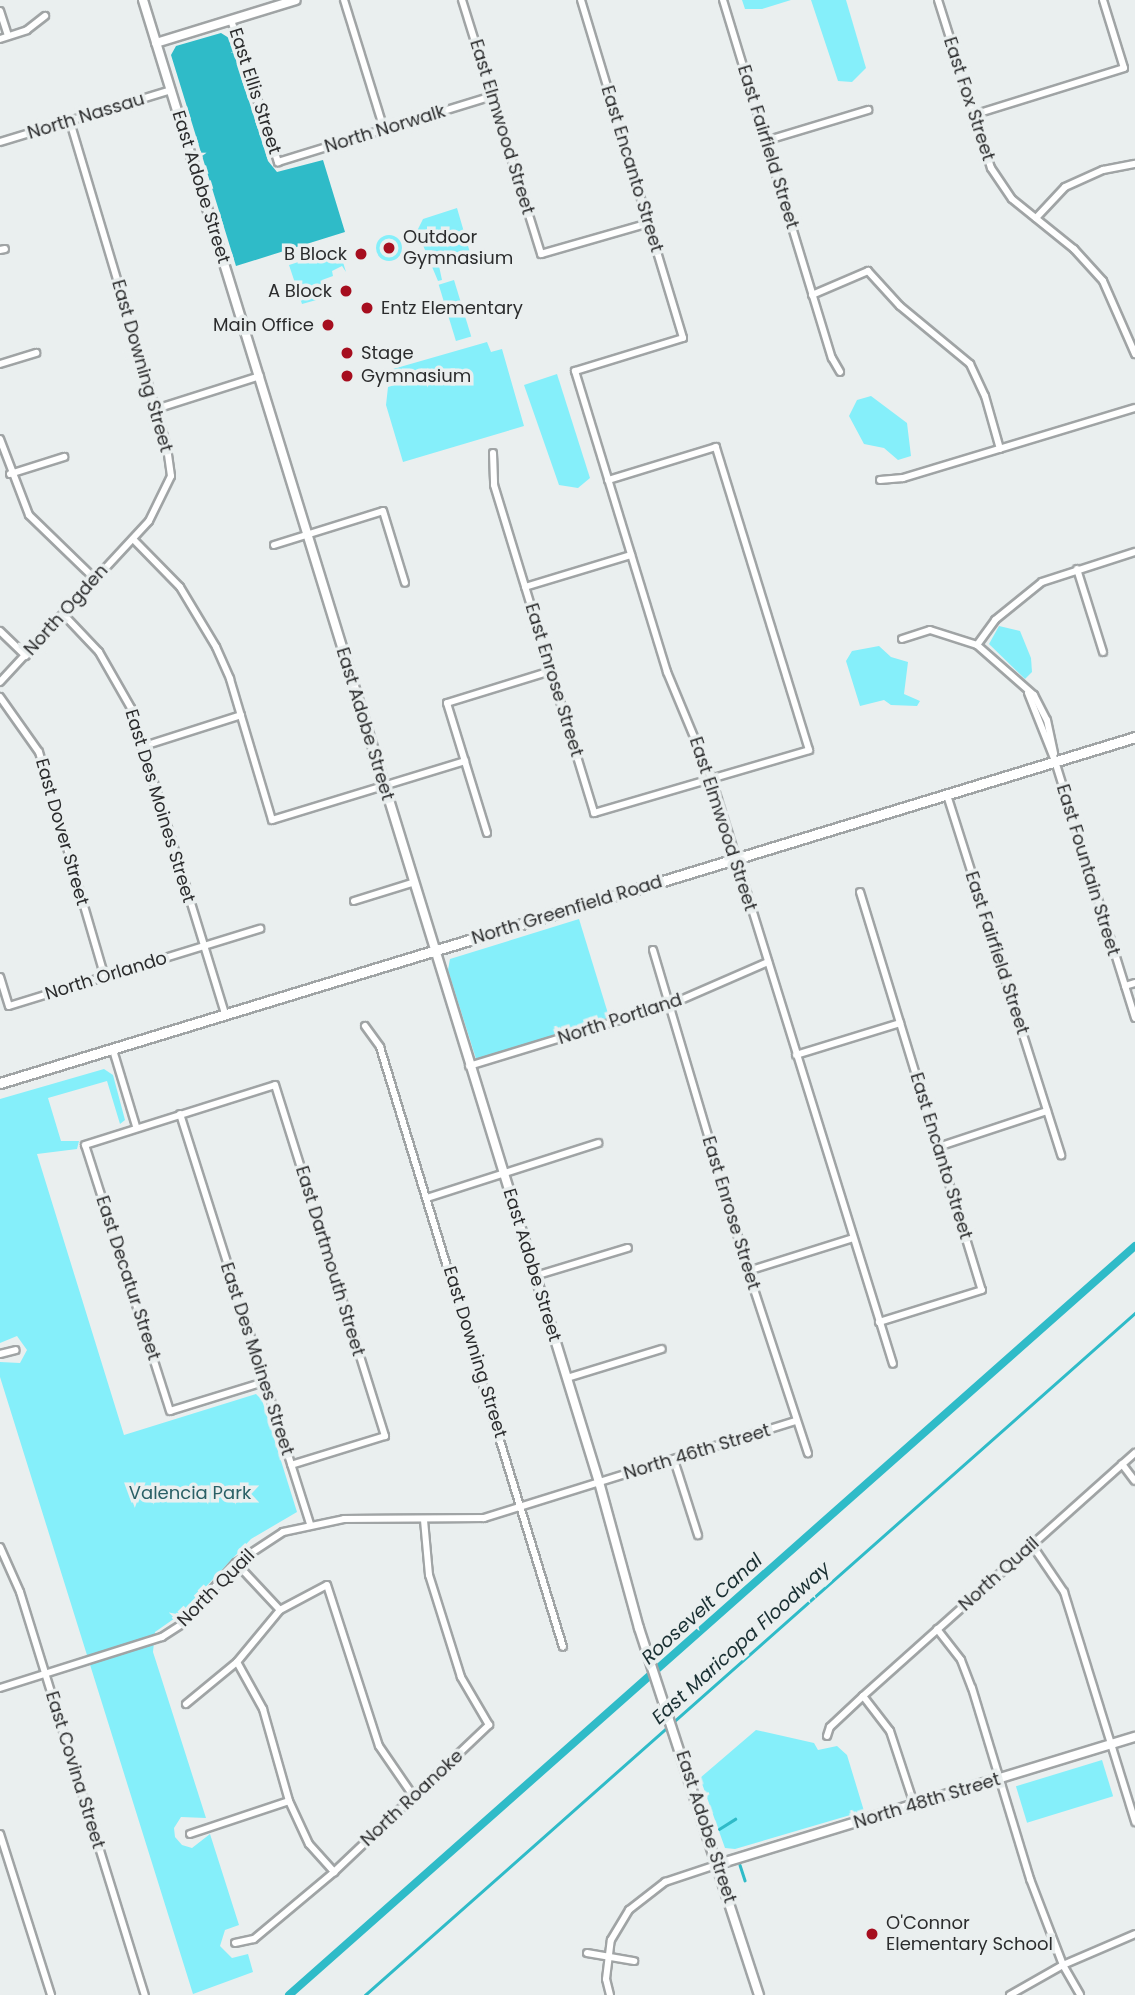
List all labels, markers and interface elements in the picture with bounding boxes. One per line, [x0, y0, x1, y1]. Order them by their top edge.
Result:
street label: East Ellis Street [224, 25, 286, 157]
street label: East Fox Street [939, 34, 999, 164]
street label: East Elmwood Street [465, 37, 539, 217]
street label: East Fairfield Street [733, 62, 803, 232]
street label: East Encanto Street [596, 83, 668, 255]
street label: North Nassau [25, 88, 147, 144]
street label: North Norwalk [322, 100, 448, 158]
street label: East Adobe Street [167, 108, 235, 266]
place label: Outdoor Gymnasium [403, 227, 513, 270]
marker: Outdoor Gymnasium [381, 240, 397, 256]
place label: B Block [284, 243, 347, 265]
marker: B Block [353, 246, 369, 262]
street label: East Downing Street [107, 277, 177, 455]
place label: A Block [268, 280, 332, 302]
marker: A Block [338, 283, 354, 299]
place label: Entz Elementary [381, 297, 523, 319]
marker: Entz Elementary [359, 300, 375, 316]
place label: Main Office [213, 314, 314, 336]
marker: Main Office [320, 317, 336, 333]
place label: Stage [361, 342, 414, 364]
marker: Stage [339, 345, 355, 361]
place label: Gymnasium [361, 365, 471, 387]
marker: Gymnasium [339, 368, 355, 384]
street label: North Ogden [20, 560, 112, 660]
street label: East Enrose Street [520, 601, 588, 759]
street label: East Adobe Street [331, 645, 399, 803]
street label: East Des Moines Street [120, 707, 200, 905]
street label: East Elmwood Street [685, 734, 761, 914]
street label: East Dover Street [31, 756, 93, 908]
street label: East Fountain Street [1052, 782, 1124, 958]
street label: East Fairfield Street [960, 869, 1034, 1037]
street label: North Greenfield Road [469, 871, 665, 949]
street label: North Orlando [42, 947, 170, 1005]
street label: North Portland [555, 989, 685, 1049]
street label: East Encanto Street [905, 1070, 977, 1242]
street label: East Enrose Street [697, 1134, 765, 1292]
street label: East Dartmouth Street [291, 1163, 369, 1359]
street label: East Adobe Street [498, 1186, 566, 1344]
street label: East Decatur Street [91, 1193, 165, 1363]
street label: East Des Moines Street [216, 1260, 298, 1458]
street label: East Downing Street [439, 1264, 511, 1440]
street label: North 46th Street [621, 1419, 773, 1485]
park label: Valencia Park [129, 1482, 251, 1504]
street label: North Quail [954, 1532, 1044, 1616]
street label: North Quail [173, 1545, 259, 1631]
water label: Roosevelt Canal [637, 1549, 767, 1669]
water label: East Maricopa Floodway [647, 1557, 835, 1729]
street label: East Covina Street [41, 1689, 109, 1851]
street label: North Roanoke [356, 1745, 468, 1851]
street label: East Adobe Street [671, 1748, 741, 1906]
street label: North 48th Street [851, 1768, 1003, 1834]
place label: O'Connor Elementary School [886, 1913, 1053, 1955]
marker: O'Connor Elementary School [864, 1926, 880, 1942]

